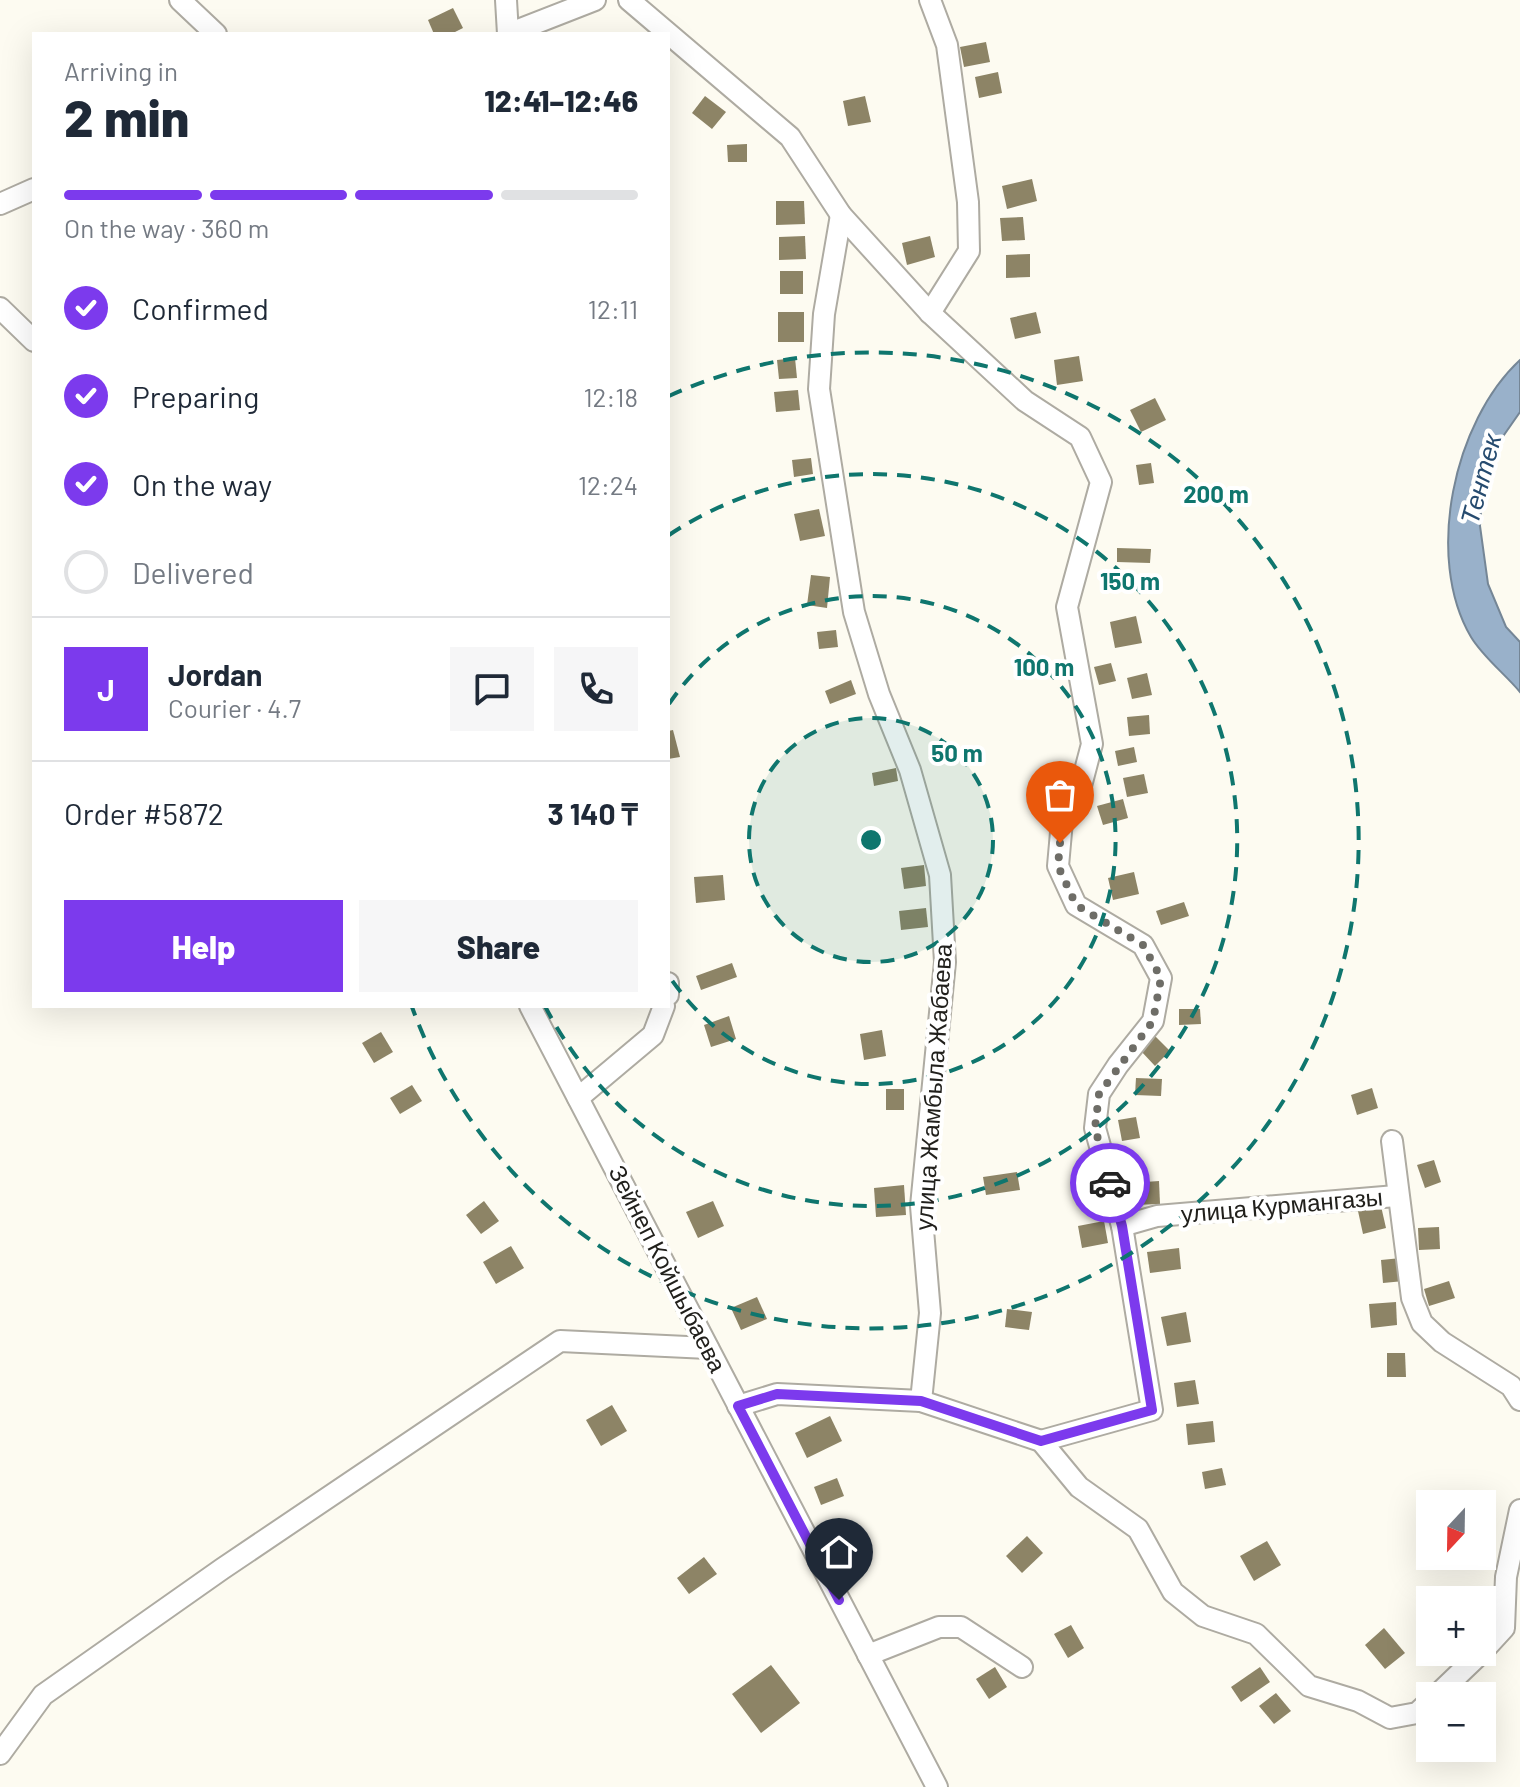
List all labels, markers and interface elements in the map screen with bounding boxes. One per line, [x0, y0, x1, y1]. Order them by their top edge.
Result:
text: Arriving in [64, 55, 178, 86]
text: 12:41–12:46 [484, 82, 638, 118]
text: 2 min [64, 85, 189, 147]
text: On the way · 360 m [64, 212, 269, 243]
icon: check [64, 286, 108, 330]
text: Confirmed [132, 290, 269, 326]
text: 12:11 [588, 293, 638, 324]
icon: check [64, 374, 108, 418]
text: Preparing [132, 378, 259, 414]
text: 12:18 [584, 381, 638, 412]
water label: Тентек [1453, 428, 1507, 527]
icon: check [64, 462, 108, 506]
text: On the way [132, 466, 272, 502]
text: 12:24 [578, 469, 638, 500]
text: 200 m [1183, 479, 1249, 508]
text: Delivered [132, 554, 254, 590]
text: 150 m [1100, 566, 1160, 595]
button: chat [450, 647, 534, 731]
button: phone [554, 647, 638, 731]
text: 100 m [1014, 652, 1074, 681]
text: Jordan [168, 656, 263, 692]
text: J [97, 671, 115, 707]
text: Courier · 4.7 [168, 692, 301, 723]
text: 50 m [931, 738, 983, 767]
pin [1026, 761, 1094, 843]
icon: bag [1038, 773, 1082, 817]
text: Order #5872 [64, 795, 224, 831]
text: 3 140 ₸ [548, 795, 638, 831]
centre of rings [857, 826, 885, 854]
button: Help [64, 900, 343, 992]
button: Share [359, 900, 638, 992]
street label: улица Жамбыла Жабаева [908, 942, 957, 1231]
courier [1070, 1143, 1150, 1223]
street label: Зейнеп Койшыбаева [604, 1160, 733, 1377]
icon: car [1088, 1161, 1132, 1205]
street label: улица Курмангазы [1180, 1181, 1384, 1228]
north arrow [1416, 1490, 1496, 1570]
map controls [1416, 1490, 1496, 1762]
pin [805, 1518, 873, 1600]
icon: home [817, 1530, 861, 1574]
button: + [1416, 1586, 1496, 1666]
button: − [1416, 1682, 1496, 1762]

